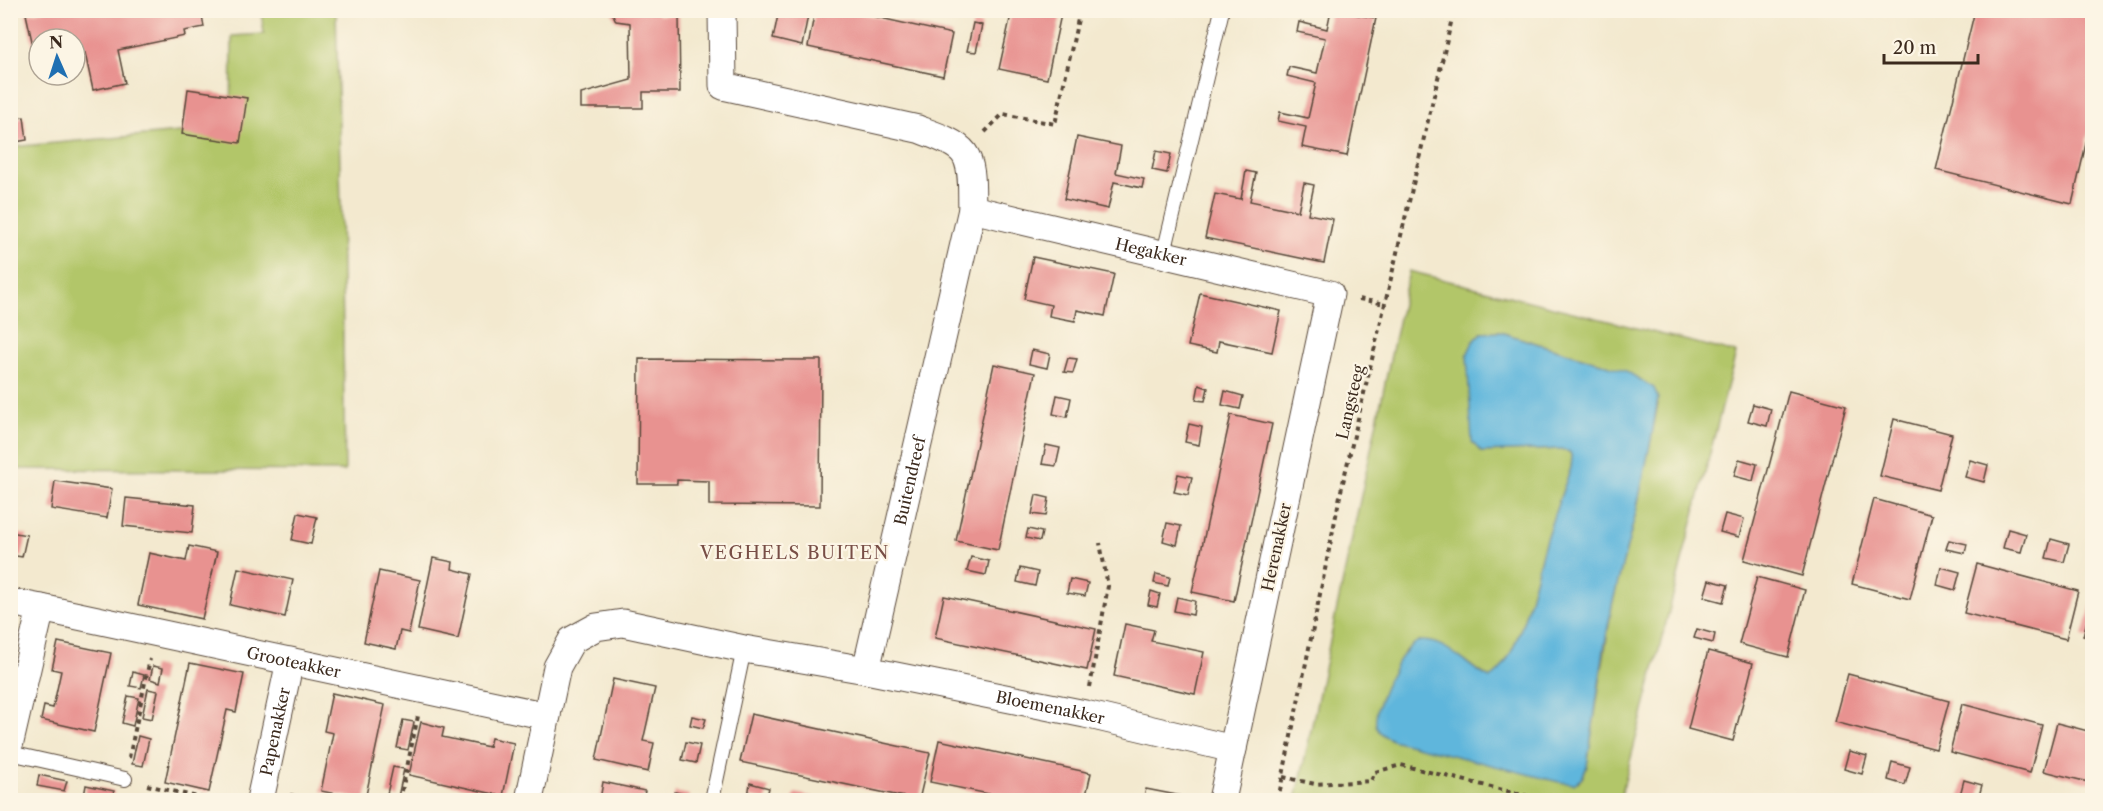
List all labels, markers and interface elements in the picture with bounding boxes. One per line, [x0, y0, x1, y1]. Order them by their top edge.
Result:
north arrow [27, 27, 87, 87]
scale bar [1884, 27, 1978, 65]
text: N [49, 32, 64, 52]
text: 20 m [1893, 37, 1937, 59]
street label: Hegakker [1113, 233, 1189, 270]
street label: Langsteeg [1332, 362, 1368, 441]
street label: Buitendreef [890, 432, 930, 527]
street label: Herenakker [1257, 501, 1295, 593]
district label: VEGHELS BUITEN [699, 542, 890, 564]
street label: Grooteakker [245, 642, 343, 682]
street label: Papenakker [256, 685, 294, 778]
street label: Bloemenakker [994, 686, 1107, 728]

